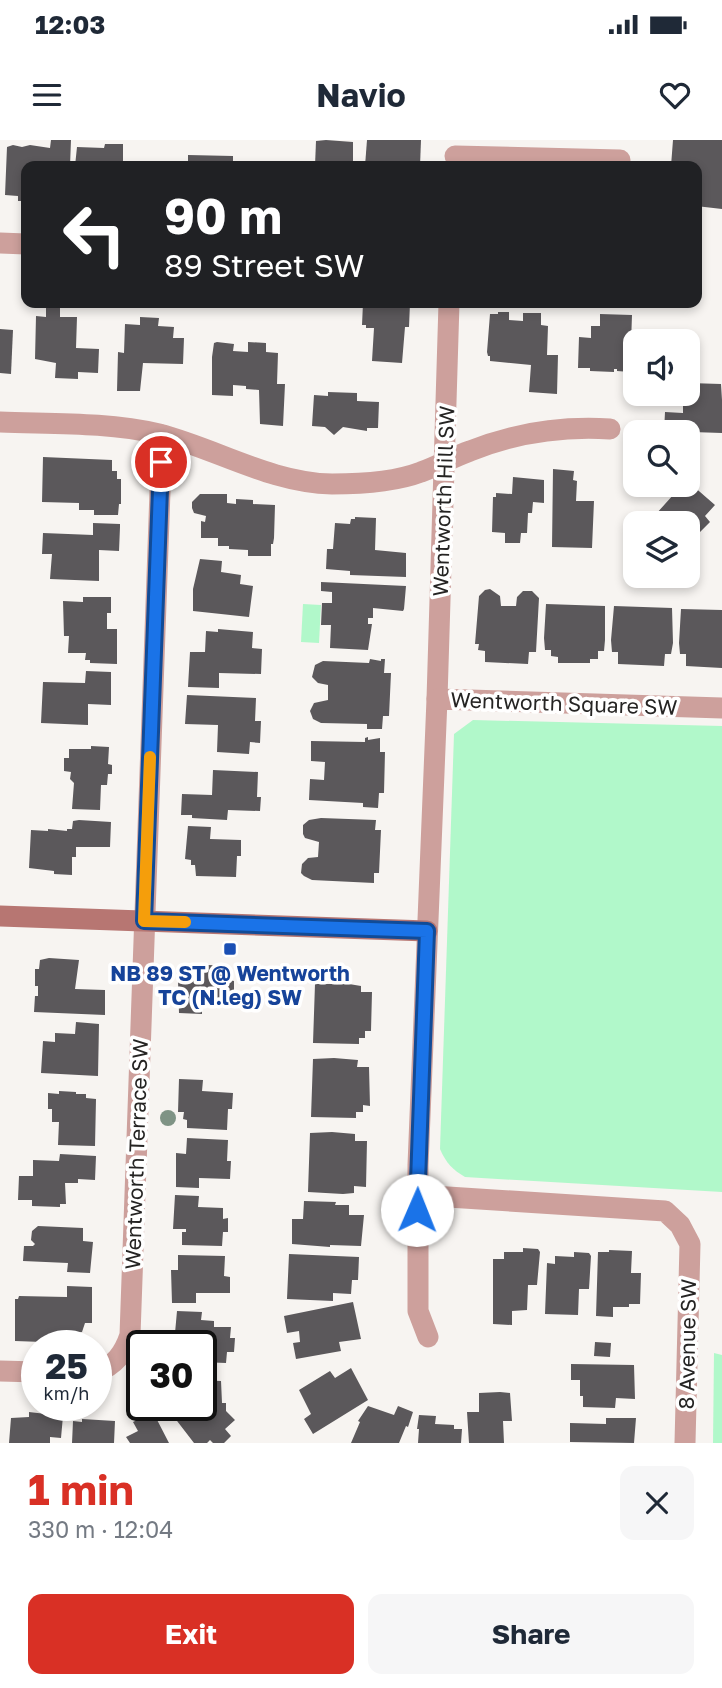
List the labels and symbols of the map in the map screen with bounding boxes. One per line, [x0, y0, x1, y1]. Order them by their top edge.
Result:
street label: Wentworth Hill SW [427, 405, 459, 597]
pin [131, 432, 191, 492]
street label: Wentworth Square SW [450, 686, 678, 720]
marker: NB 89 ST @ Wentworth TC (N.leg) SW [222, 941, 238, 957]
place label: NB 89 ST @ Wentworth TC (N.leg) SW [110, 960, 350, 1010]
street label: Wentworth Terrace SW [119, 1038, 153, 1270]
position arrow [380, 1173, 454, 1247]
street label: 8 Avenue SW [673, 1278, 701, 1410]
speed limit sign: 30 [126, 1330, 217, 1421]

